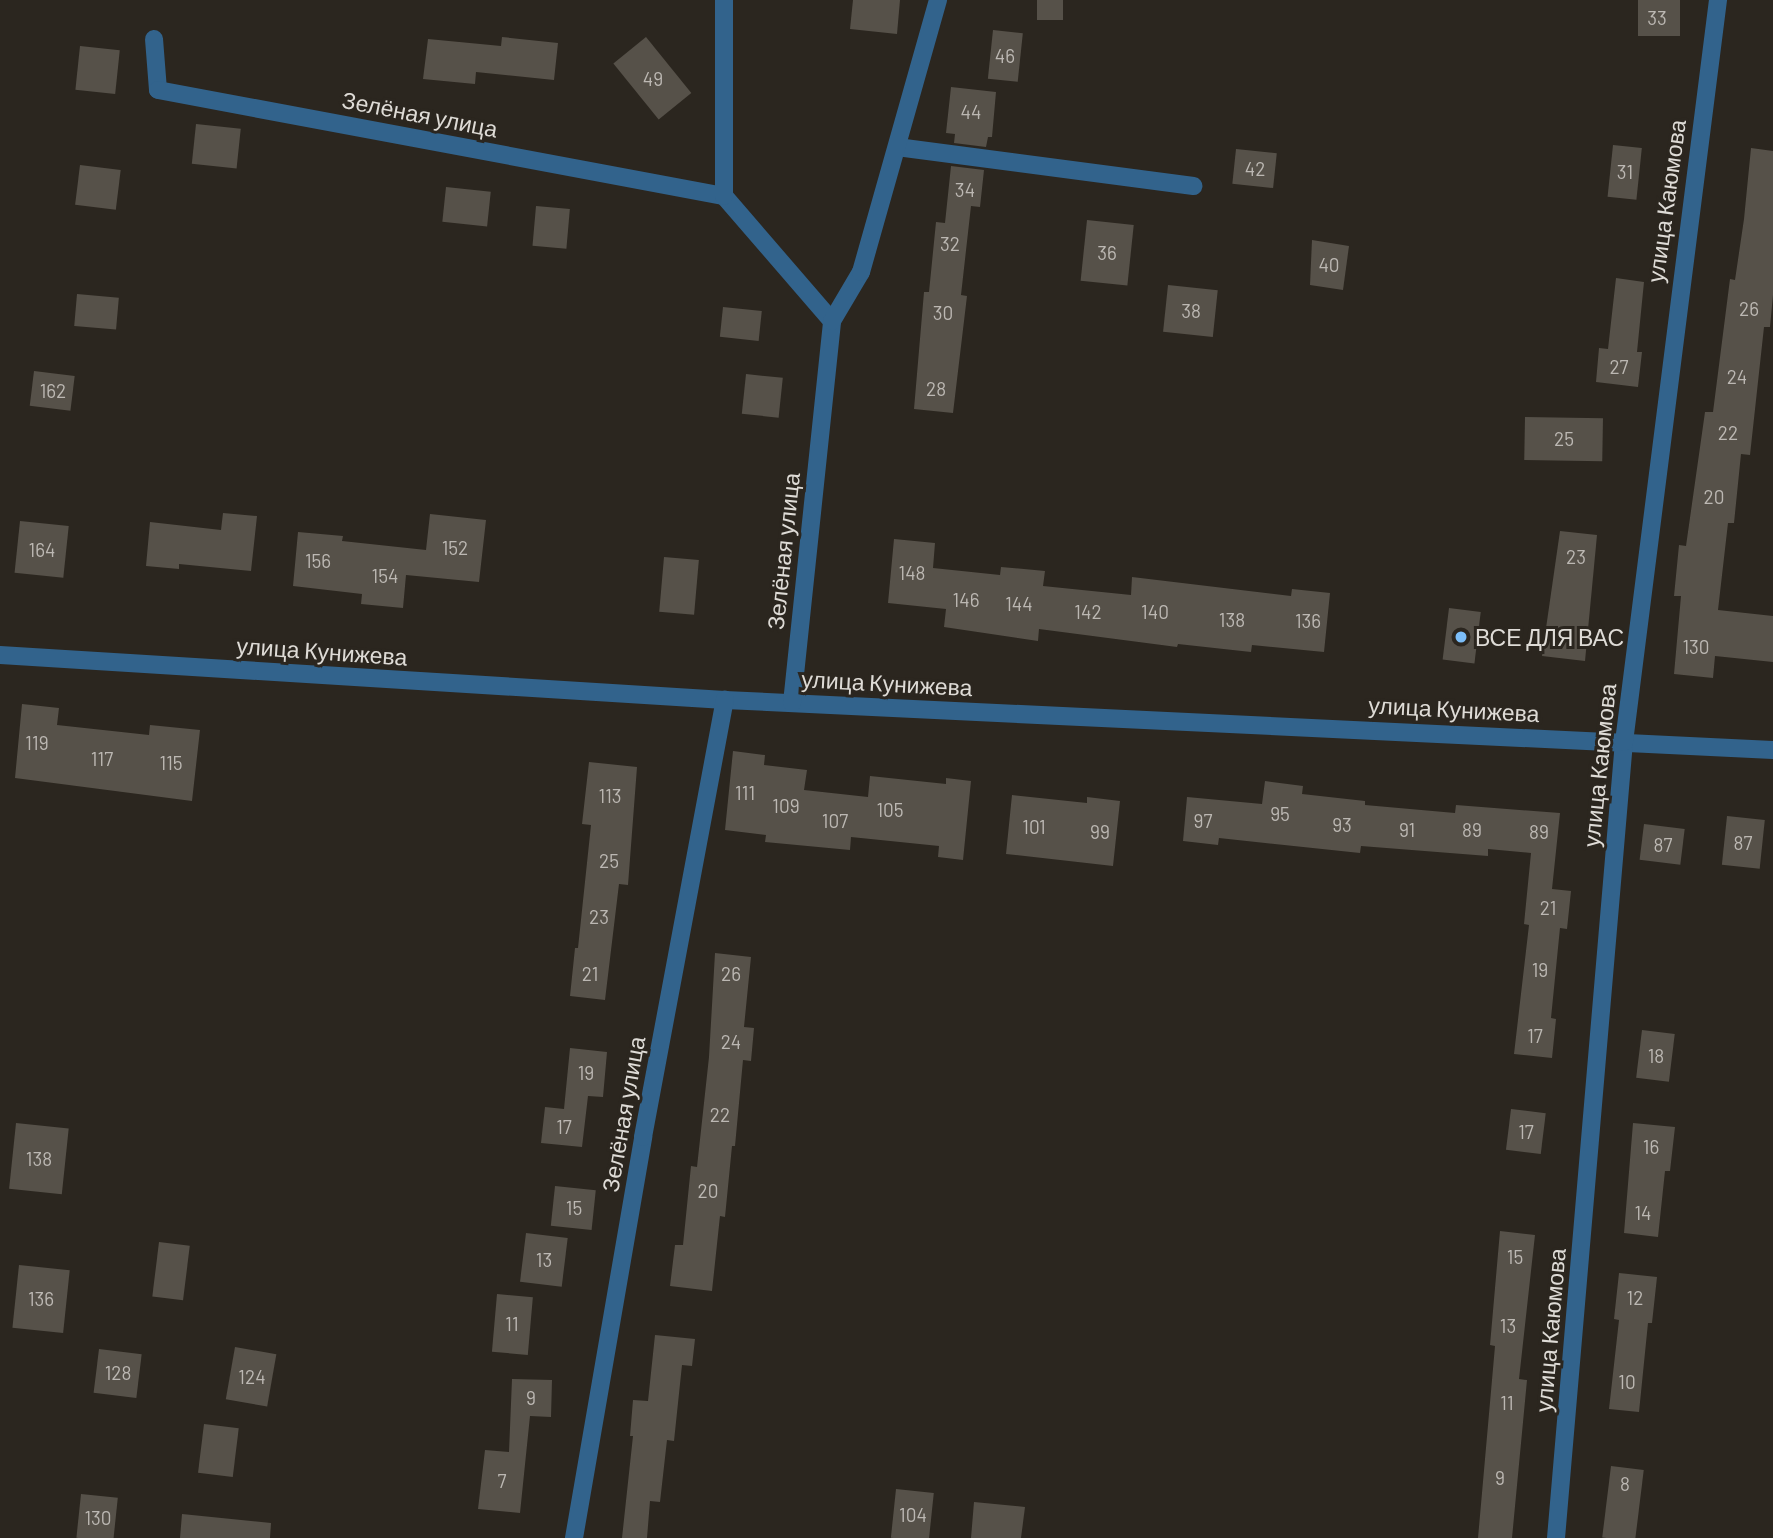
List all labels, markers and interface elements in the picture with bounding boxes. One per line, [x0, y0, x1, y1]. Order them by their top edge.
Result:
house number: 33 [1647, 7, 1667, 29]
house number: 46 [995, 45, 1015, 67]
house number: 49 [643, 68, 663, 90]
street label: Зелёная улица [340, 85, 500, 143]
house number: 44 [961, 101, 981, 123]
street label: улица Каюмова [1641, 118, 1691, 284]
house number: 42 [1245, 158, 1265, 180]
house number: 31 [1617, 161, 1633, 183]
house number: 34 [955, 179, 975, 201]
house number: 32 [940, 233, 960, 255]
house number: 36 [1097, 242, 1117, 264]
house number: 40 [1318, 254, 1340, 276]
house number: 26 [1739, 298, 1759, 320]
house number: 38 [1181, 300, 1201, 322]
house number: 30 [933, 302, 953, 324]
house number: 27 [1609, 356, 1629, 378]
house number: 24 [1727, 366, 1747, 388]
house number: 28 [926, 378, 946, 400]
house number: 162 [40, 380, 66, 402]
house number: 22 [1718, 422, 1738, 444]
house number: 25 [1554, 428, 1574, 450]
street label: Зелёная улица [761, 471, 805, 631]
house number: 20 [1704, 486, 1724, 508]
house number: 152 [442, 537, 468, 559]
house number: 164 [29, 539, 55, 561]
house number: 23 [1566, 546, 1586, 568]
house number: 156 [305, 550, 331, 572]
house number: 148 [898, 562, 926, 584]
house number: 154 [372, 565, 398, 587]
house number: 146 [953, 589, 979, 611]
house number: 144 [1005, 593, 1033, 615]
house number: 142 [1074, 601, 1102, 623]
house number: 140 [1141, 601, 1169, 623]
house number: 138 [1219, 609, 1245, 631]
house number: 136 [1295, 610, 1321, 632]
place label: ВСЕ ДЛЯ ВАС [1475, 623, 1624, 651]
marker: ВСЕ ДЛЯ ВАС [1453, 629, 1469, 645]
street label: улица Кунижева [236, 631, 408, 671]
house number: 130 [1682, 636, 1710, 658]
street label: улица Кунижева [801, 665, 973, 701]
street label: улица Каюмова [1577, 682, 1621, 848]
street label: улица Кунижева [1368, 691, 1540, 727]
house number: 119 [25, 732, 49, 754]
house number: 117 [91, 748, 113, 770]
house number: 115 [159, 752, 183, 774]
house number: 111 [735, 782, 755, 804]
house number: 113 [598, 785, 622, 807]
house number: 109 [772, 795, 800, 817]
house number: 105 [876, 799, 904, 821]
house number: 95 [1270, 803, 1290, 825]
house number: 107 [822, 810, 848, 832]
house number: 97 [1194, 810, 1212, 832]
house number: 93 [1332, 814, 1352, 836]
house number: 101 [1022, 816, 1046, 838]
house number: 91 [1399, 819, 1415, 841]
house number: 89 [1462, 819, 1482, 841]
house number: 99 [1090, 821, 1110, 843]
house number: 89 [1529, 821, 1549, 843]
house number: 87 [1734, 832, 1752, 854]
house number: 87 [1654, 834, 1672, 856]
house number: 25 [599, 850, 619, 872]
house number: 21 [1540, 897, 1556, 919]
house number: 23 [589, 906, 609, 928]
house number: 19 [1532, 959, 1548, 981]
house number: 21 [582, 963, 598, 985]
house number: 26 [721, 963, 741, 985]
house number: 17 [1527, 1025, 1543, 1047]
house number: 24 [721, 1031, 741, 1053]
street label: Зелёная улица [596, 1034, 650, 1194]
house number: 18 [1648, 1045, 1664, 1067]
house number: 19 [578, 1062, 594, 1084]
house number: 22 [710, 1104, 730, 1126]
house number: 17 [556, 1116, 572, 1138]
house number: 17 [1518, 1121, 1534, 1143]
house number: 16 [1643, 1136, 1659, 1158]
house number: 138 [26, 1148, 52, 1170]
house number: 20 [698, 1180, 718, 1202]
house number: 15 [566, 1197, 582, 1219]
house number: 14 [1634, 1202, 1652, 1224]
house number: 15 [1507, 1246, 1523, 1268]
street label: улица Каюмова [1529, 1247, 1571, 1413]
house number: 13 [536, 1249, 552, 1271]
house number: 12 [1627, 1287, 1643, 1309]
house number: 136 [28, 1288, 54, 1310]
house number: 11 [505, 1313, 519, 1335]
house number: 13 [1500, 1315, 1516, 1337]
house number: 128 [105, 1362, 131, 1384]
house number: 124 [238, 1366, 266, 1388]
house number: 10 [1618, 1371, 1636, 1393]
house number: 9 [526, 1387, 536, 1409]
house number: 11 [1500, 1392, 1514, 1414]
house number: 9 [1495, 1467, 1505, 1489]
house number: 7 [498, 1470, 506, 1492]
house number: 8 [1620, 1473, 1630, 1495]
house number: 104 [899, 1504, 927, 1526]
house number: 130 [84, 1507, 112, 1529]

